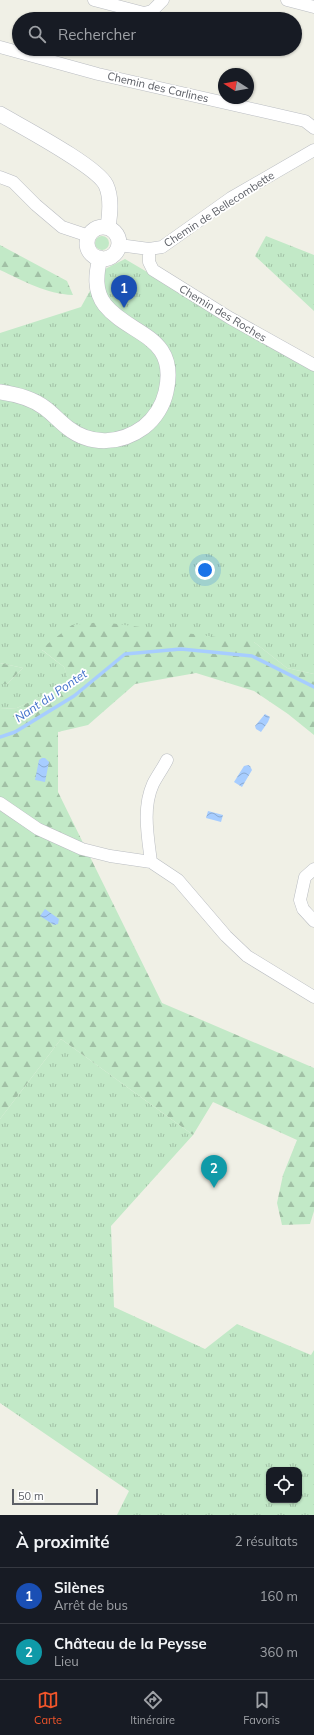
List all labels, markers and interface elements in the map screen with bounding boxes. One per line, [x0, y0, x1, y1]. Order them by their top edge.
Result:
search box [12, 12, 302, 56]
icon: search [26, 23, 48, 45]
text: Rechercher [58, 25, 136, 44]
north arrow [218, 68, 254, 104]
street label: Chemin des Carlines [106, 69, 210, 105]
street label: Chemin de Bellecombette [161, 168, 277, 250]
pin: 1 [111, 275, 137, 308]
street label: Chemin des Roches [177, 281, 269, 345]
your location [195, 560, 215, 580]
water label: Nant du Pontet [12, 665, 90, 725]
pin: 2 [201, 1155, 227, 1188]
map controls [266, 1467, 302, 1503]
button: locate [266, 1467, 302, 1503]
scale bar [12, 1487, 98, 1506]
text: 50 m [18, 1489, 44, 1503]
text: À proximité [16, 1531, 110, 1552]
text: 2 résultats [235, 1533, 298, 1549]
text: Silènes [54, 1578, 105, 1597]
text: 1 [25, 1588, 33, 1604]
text: 160 m [260, 1588, 298, 1604]
text: Arrêt de bus [54, 1597, 128, 1613]
text: Château de la Peysse [54, 1634, 207, 1653]
text: 2 [25, 1644, 33, 1660]
text: 360 m [260, 1644, 298, 1660]
text: Lieu [54, 1653, 79, 1669]
tab: Carte [34, 1689, 62, 1727]
tab: Itinéraire [130, 1689, 175, 1727]
tab: Favoris [243, 1689, 280, 1727]

